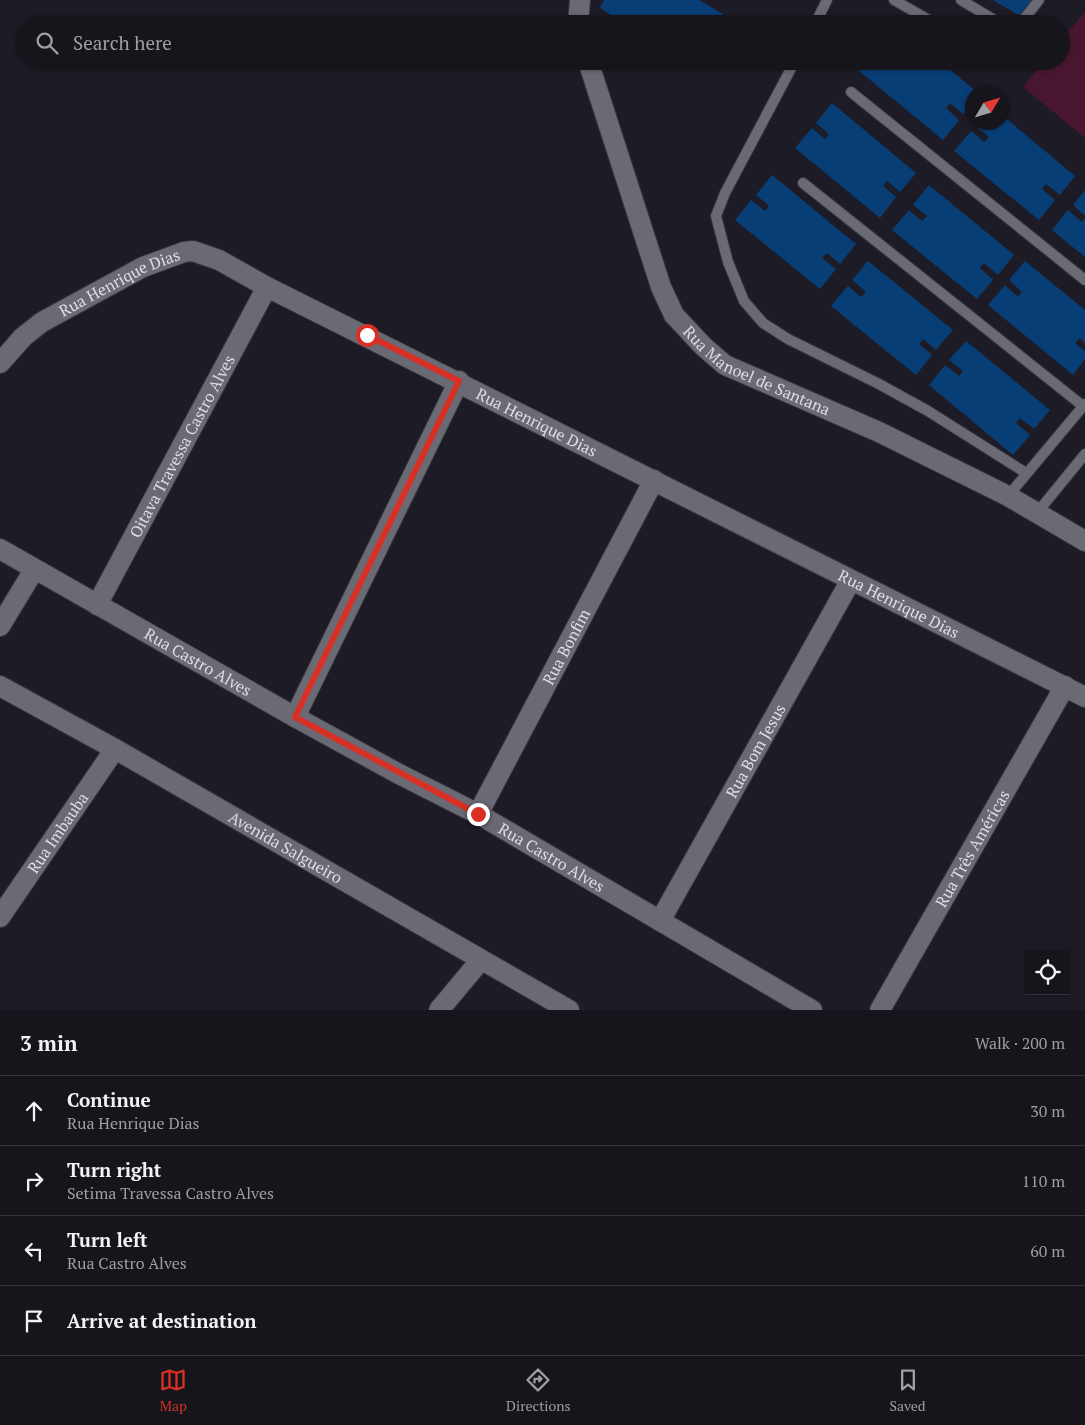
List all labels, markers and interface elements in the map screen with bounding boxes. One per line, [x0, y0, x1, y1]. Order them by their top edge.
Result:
search box [15, 15, 1070, 70]
icon: search [33, 29, 61, 57]
text: Search here [73, 30, 172, 55]
north arrow [965, 85, 1010, 130]
street label: Rua Henrique Dias [55, 243, 183, 322]
street label: Rua Manoel de Santana [678, 321, 834, 420]
route start [356, 324, 379, 347]
street label: Oitava Travessa Castro Alves [124, 351, 240, 542]
street label: Rua Henrique Dias [473, 383, 601, 462]
street label: Rua Henrique Dias [835, 564, 963, 643]
street label: Rua Bonfim [537, 605, 595, 689]
street label: Rua Castro Alves [141, 623, 256, 701]
street label: Rua Bom Jesus [720, 700, 790, 802]
street label: Rua Três Américas [930, 786, 1015, 911]
street label: Rua Imbauba [22, 788, 93, 878]
route end [467, 803, 490, 826]
street label: Avenida Salgueiro [225, 806, 347, 889]
street label: Rua Castro Alves [494, 817, 609, 897]
map controls [1025, 950, 1070, 995]
button: locate [1025, 950, 1070, 995]
text: 3 min [20, 1029, 77, 1057]
text: Walk · 200 m [975, 1032, 1065, 1054]
text: Continue [67, 1087, 151, 1112]
icon: ahead [20, 1097, 48, 1125]
text: 30 m [1030, 1100, 1065, 1122]
text: Rua Henrique Dias [67, 1112, 200, 1134]
text: Turn right [67, 1157, 161, 1182]
icon: right [20, 1167, 48, 1195]
text: 110 m [1022, 1170, 1065, 1192]
text: Setima Travessa Castro Alves [67, 1182, 274, 1204]
text: Turn left [67, 1227, 148, 1252]
icon: left [20, 1237, 48, 1265]
text: 60 m [1030, 1240, 1065, 1262]
text: Rua Castro Alves [67, 1252, 187, 1274]
icon: arrive [20, 1307, 48, 1335]
text: Arrive at destination [67, 1308, 256, 1333]
tab: Map [159, 1366, 187, 1415]
tab: Directions [506, 1366, 571, 1415]
tab: Saved [889, 1366, 926, 1415]

